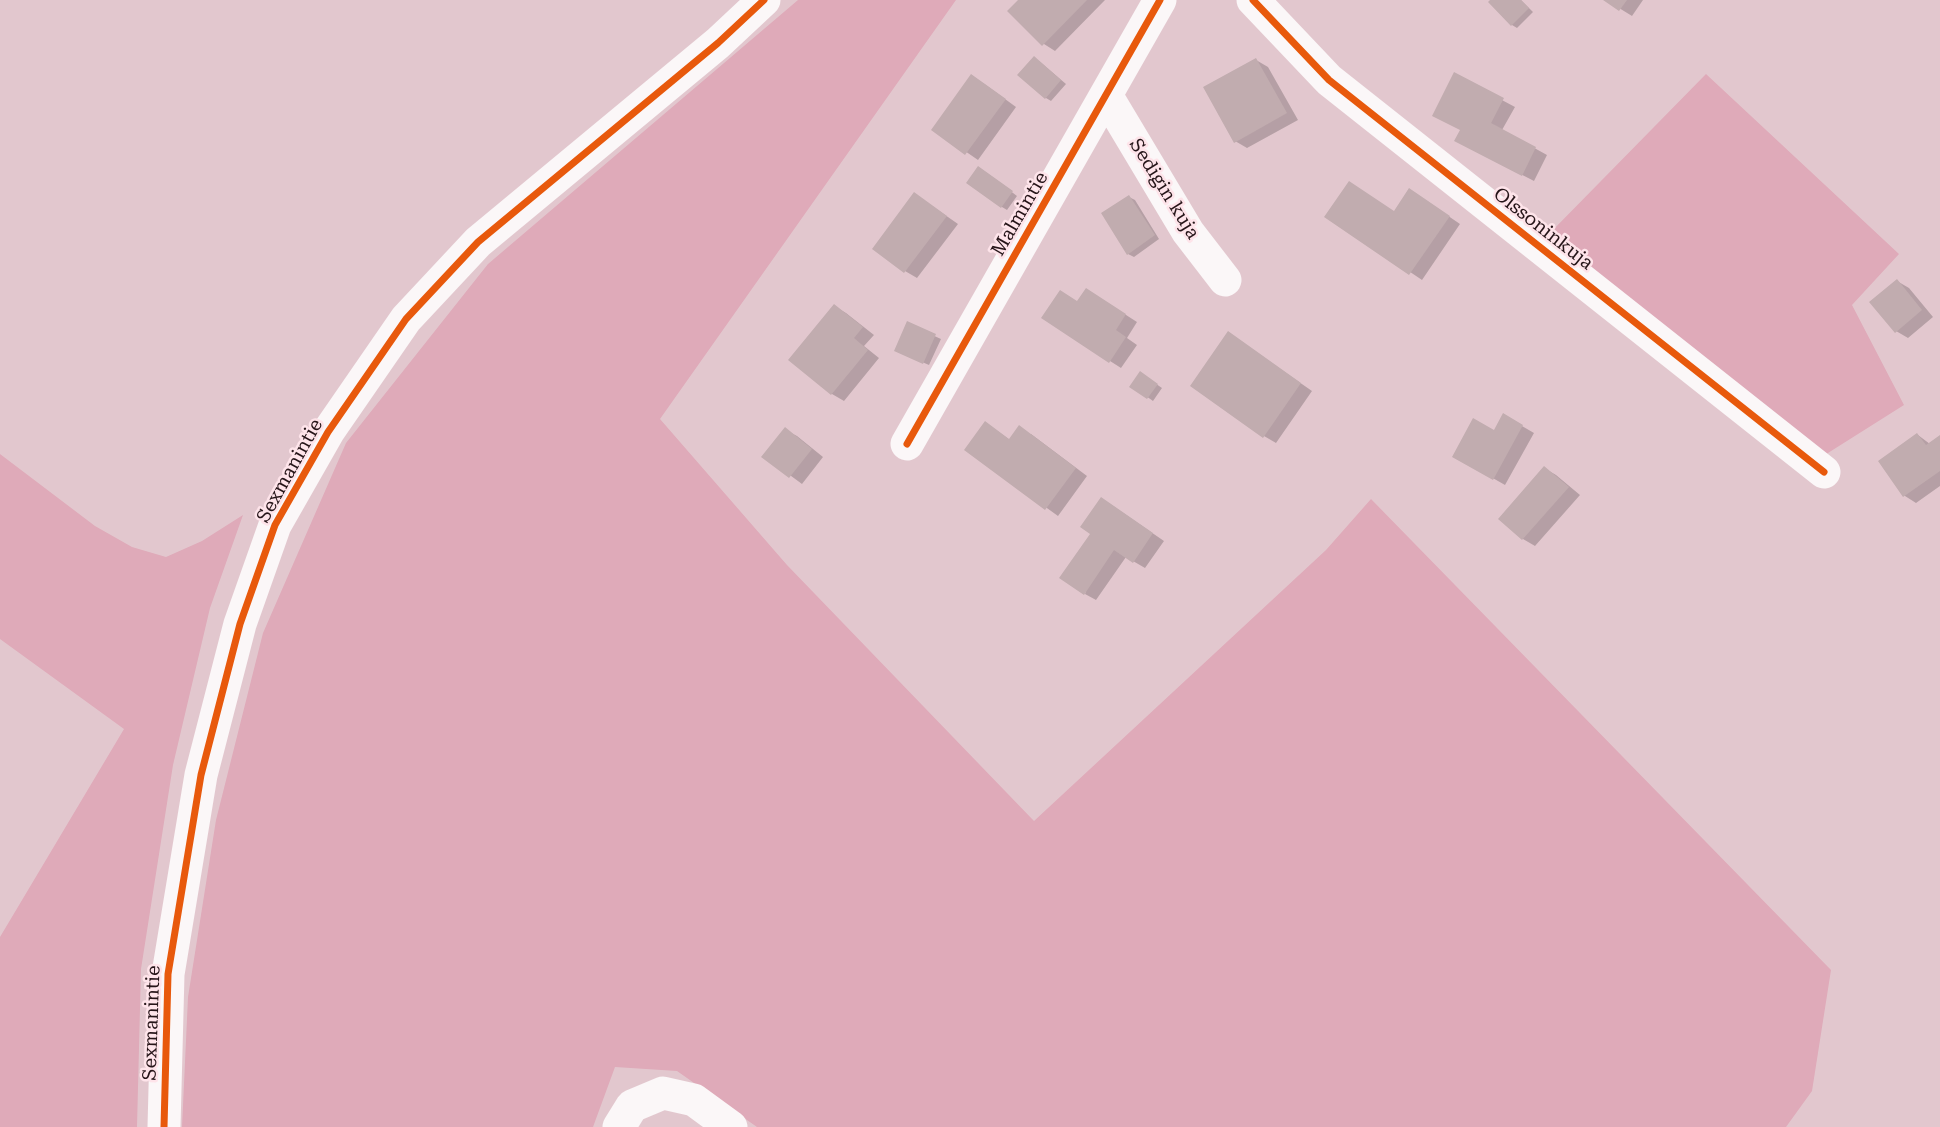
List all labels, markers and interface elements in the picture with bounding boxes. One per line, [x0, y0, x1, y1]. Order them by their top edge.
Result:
street label: Sedigin kuja [1124, 134, 1204, 244]
street label: Malmintie [987, 168, 1053, 260]
street label: Olssoninkuja [1489, 183, 1597, 275]
street label: Sexmanintie [252, 415, 328, 527]
street label: Sexmanintie [139, 965, 165, 1081]

